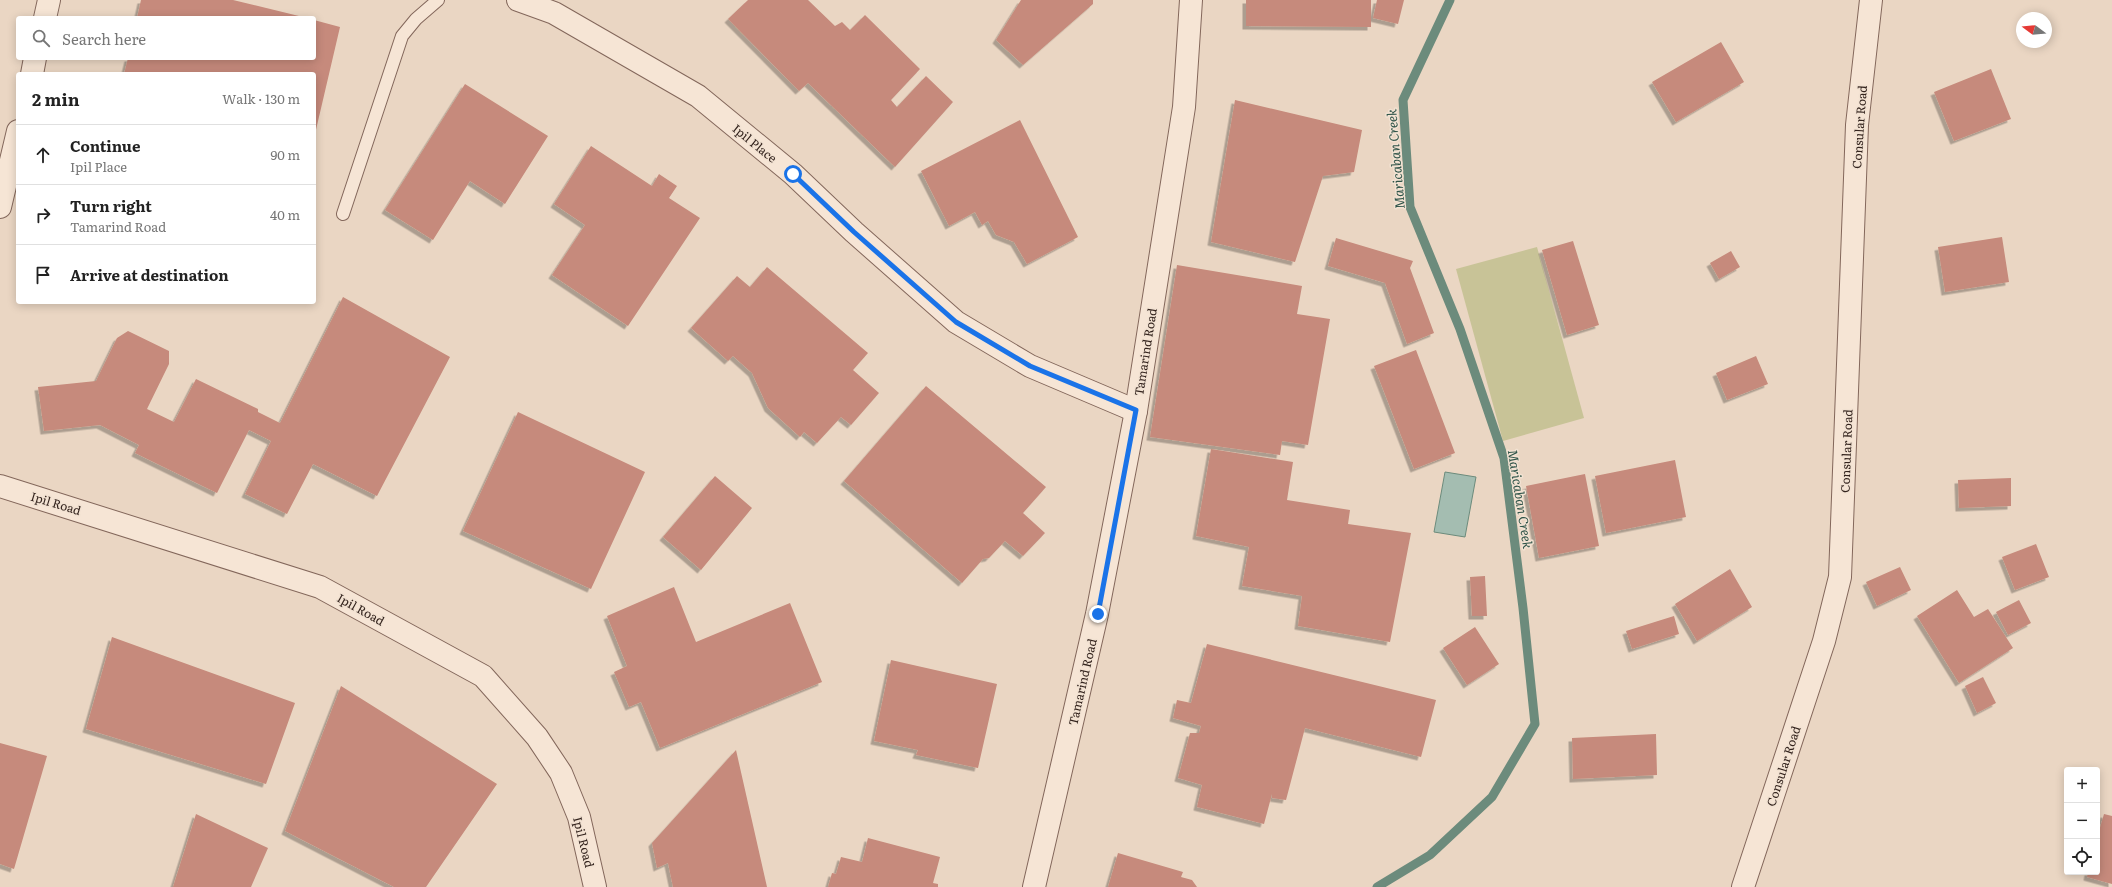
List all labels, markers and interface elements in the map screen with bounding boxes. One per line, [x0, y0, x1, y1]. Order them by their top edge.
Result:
north arrow [2016, 12, 2052, 48]
search box [16, 16, 316, 60]
icon: search [30, 27, 52, 49]
text: Search here [62, 27, 146, 50]
street label: Consular Road [1847, 84, 1871, 169]
text: 2 min [32, 86, 80, 111]
text: Walk · 130 m [222, 89, 300, 108]
water label: Maricaban Creek [1381, 107, 1409, 210]
street label: Ipil Place [729, 119, 781, 167]
text: Continue [70, 134, 140, 157]
icon: ahead [32, 144, 54, 166]
text: 90 m [270, 145, 300, 164]
text: Ipil Place [70, 157, 127, 176]
route start [784, 165, 802, 183]
text: Turn right [70, 194, 152, 217]
icon: right [32, 204, 54, 226]
text: 40 m [270, 205, 300, 224]
text: Tamarind Road [70, 217, 166, 236]
text: Arrive at destination [70, 263, 229, 286]
icon: arrive [32, 264, 54, 286]
street label: Tamarind Road [1129, 306, 1161, 397]
street label: Consular Road [1836, 408, 1856, 493]
water label: Maricaban Creek [1504, 448, 1538, 551]
street label: Ipil Road [29, 487, 84, 519]
street label: Ipil Road [334, 589, 389, 630]
route end [1089, 605, 1107, 623]
street label: Tamarind Road [1063, 636, 1101, 727]
street label: Consular Road [1762, 723, 1805, 809]
map controls [2064, 767, 2100, 875]
button: + [2064, 767, 2100, 803]
button: − [2064, 803, 2100, 839]
street label: Ipil Road [569, 815, 599, 870]
button: locate [2064, 839, 2100, 875]

